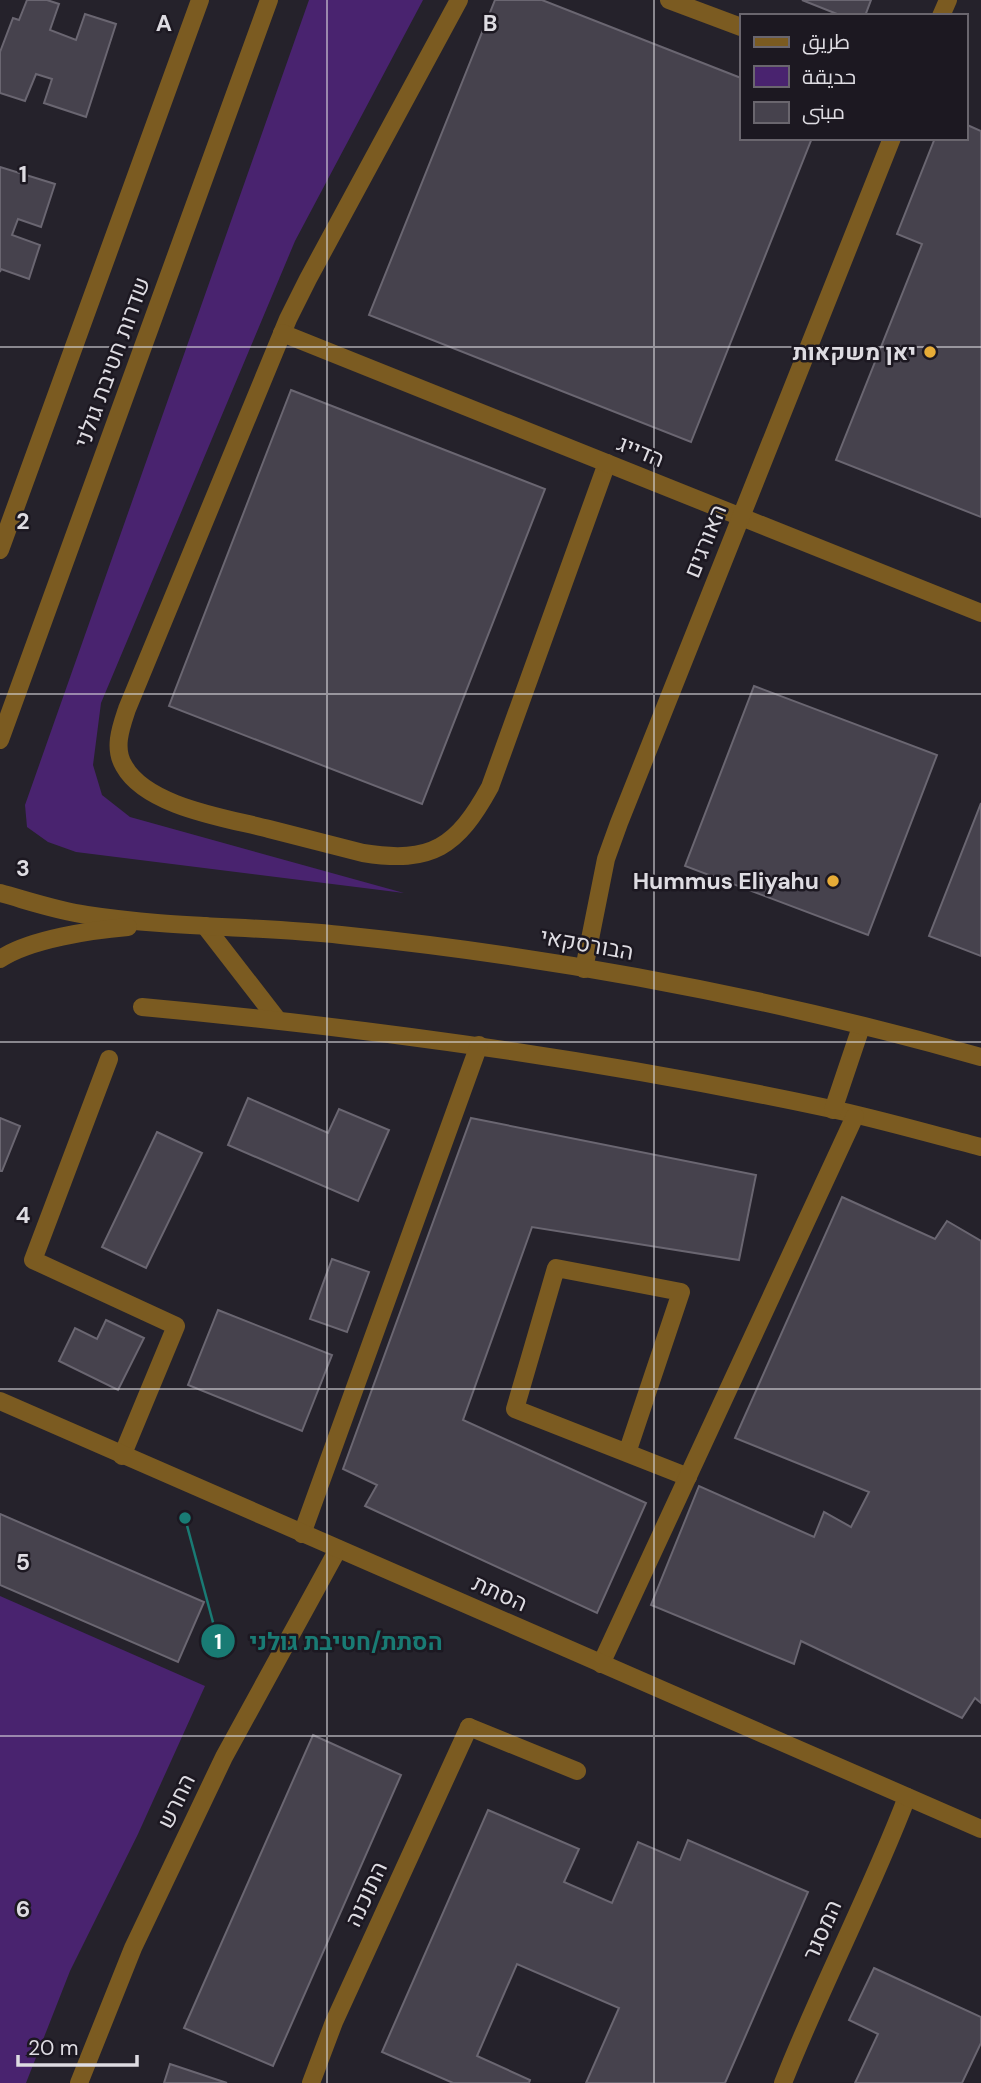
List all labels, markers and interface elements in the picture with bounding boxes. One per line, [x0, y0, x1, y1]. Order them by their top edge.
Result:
text: A [156, 8, 172, 38]
text: B [483, 8, 497, 38]
legend [740, 14, 967, 140]
text: طريق [802, 28, 850, 56]
text: حديقة [802, 63, 856, 91]
text: مبنى [802, 98, 845, 126]
text: 1 [19, 159, 27, 189]
street label: שדרות חטיבת גולני [67, 273, 157, 451]
place label: יאן משקאות [793, 337, 916, 367]
marker: יאן משקאות [922, 344, 938, 360]
street label: הדייג [613, 428, 669, 474]
street label: האורגים [677, 500, 733, 582]
text: 2 [16, 506, 30, 536]
text: 3 [16, 853, 30, 883]
place label: Hummus Eliyahu [633, 866, 819, 896]
marker: Hummus Eliyahu [825, 873, 841, 889]
street label: הבורסקאי [538, 921, 636, 967]
text: 4 [16, 1200, 31, 1230]
text: 5 [16, 1547, 30, 1577]
street label: הסתת [468, 1568, 532, 1618]
callout: הסתת/חטיבת גולני [200, 1619, 456, 1664]
text: הסתת/חטיבת גולני [249, 1626, 443, 1657]
text: 1 [214, 1628, 222, 1656]
street label: החרש [150, 1769, 202, 1833]
street label: התוכנה [338, 1856, 394, 1932]
text: 6 [16, 1894, 30, 1924]
street label: המסגר [795, 1895, 849, 1965]
scale bar [18, 2024, 136, 2068]
text: 20 m [28, 2034, 79, 2062]

